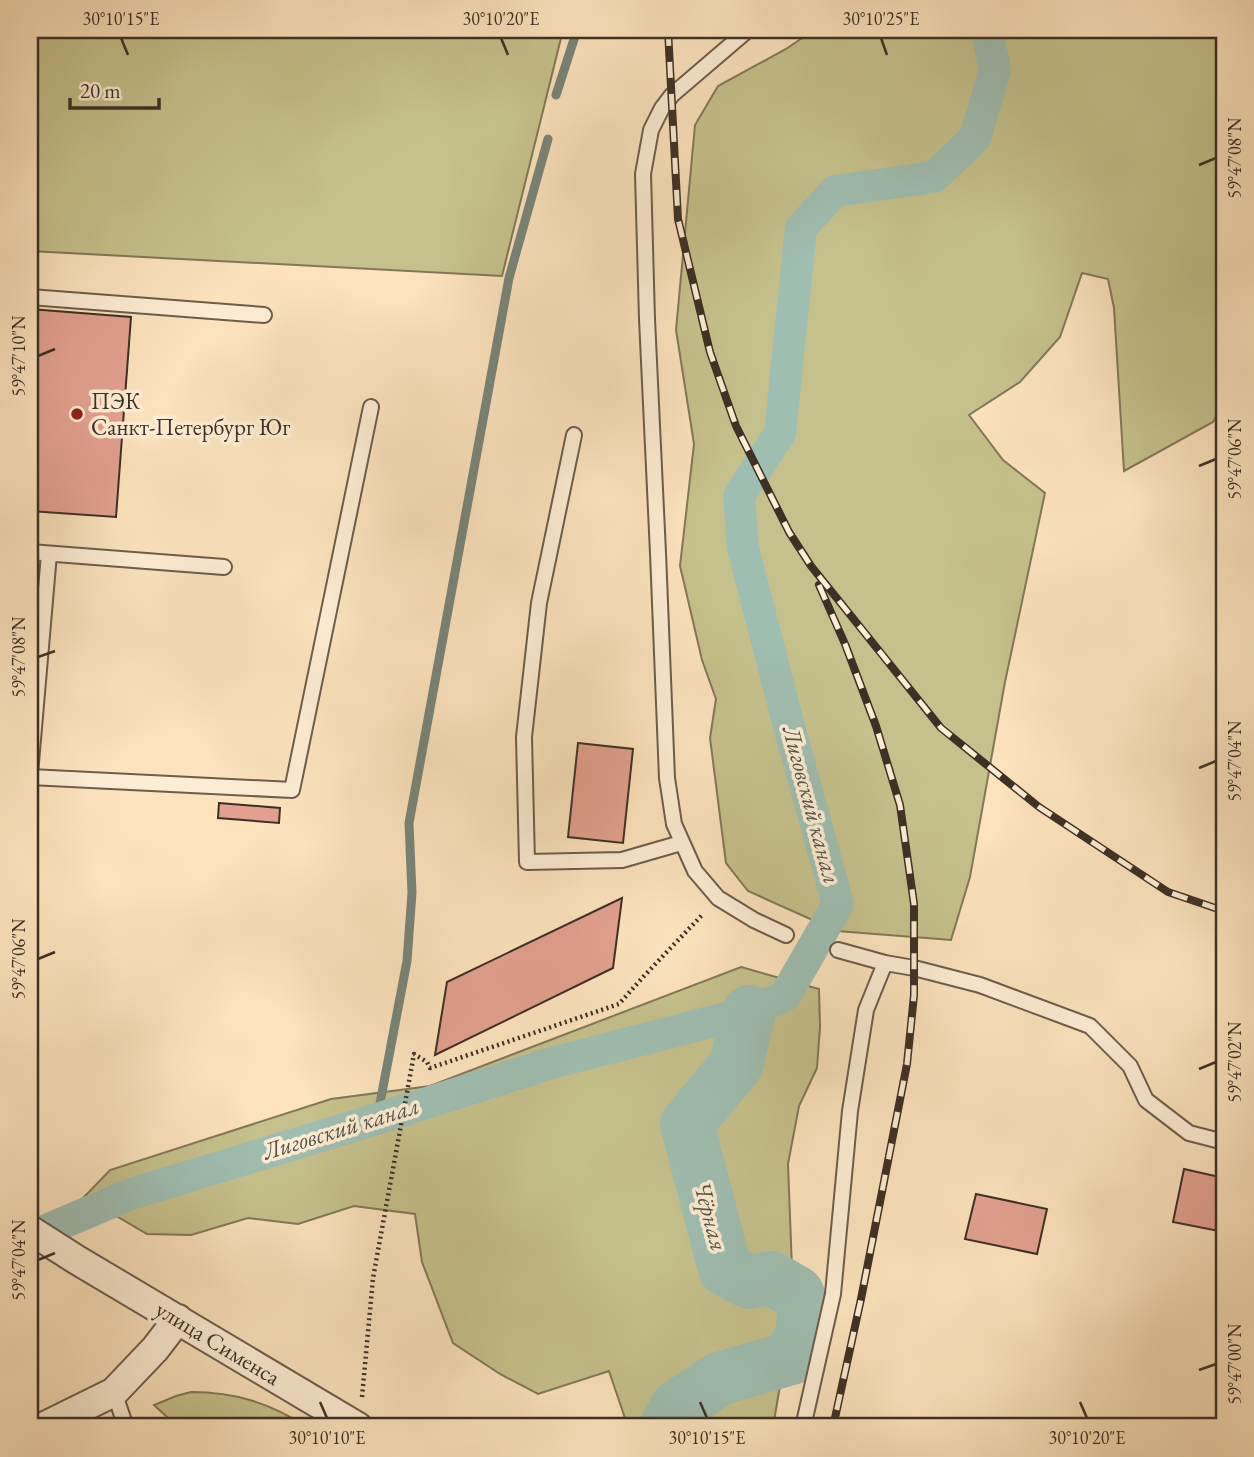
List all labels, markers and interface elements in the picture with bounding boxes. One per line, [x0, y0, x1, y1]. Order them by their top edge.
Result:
text: 30°10'15"E [83, 7, 159, 30]
text: 30°10'20"E [463, 7, 539, 30]
text: 30°10'25"E [843, 7, 919, 30]
scale bar [70, 66, 159, 110]
text: 20 m [80, 77, 121, 104]
text: 59°47'08"N [1223, 117, 1246, 198]
text: 59°47'10"N [7, 315, 30, 396]
place label: ПЭК Санкт-Петербург Юг [91, 386, 290, 442]
marker: ПЭК Санкт-Петербург Юг [69, 406, 85, 422]
text: 59°47'06"N [1223, 418, 1246, 499]
text: 59°47'08"N [7, 616, 30, 697]
text: 59°47'04"N [1223, 720, 1246, 801]
water label: Лиговский канал [776, 722, 848, 887]
text: 59°47'06"N [7, 918, 30, 999]
text: 59°47'02"N [1223, 1021, 1246, 1102]
water label: Лиговский канал [258, 1090, 423, 1167]
water label: Чёрная [687, 1178, 735, 1254]
text: 59°47'04"N [7, 1219, 30, 1300]
street label: улица Сименса [150, 1294, 287, 1392]
text: 59°47'00"N [1223, 1323, 1246, 1404]
text: 30°10'10"E [289, 1426, 365, 1449]
text: 30°10'15"E [669, 1426, 745, 1449]
text: 30°10'20"E [1049, 1426, 1125, 1449]

